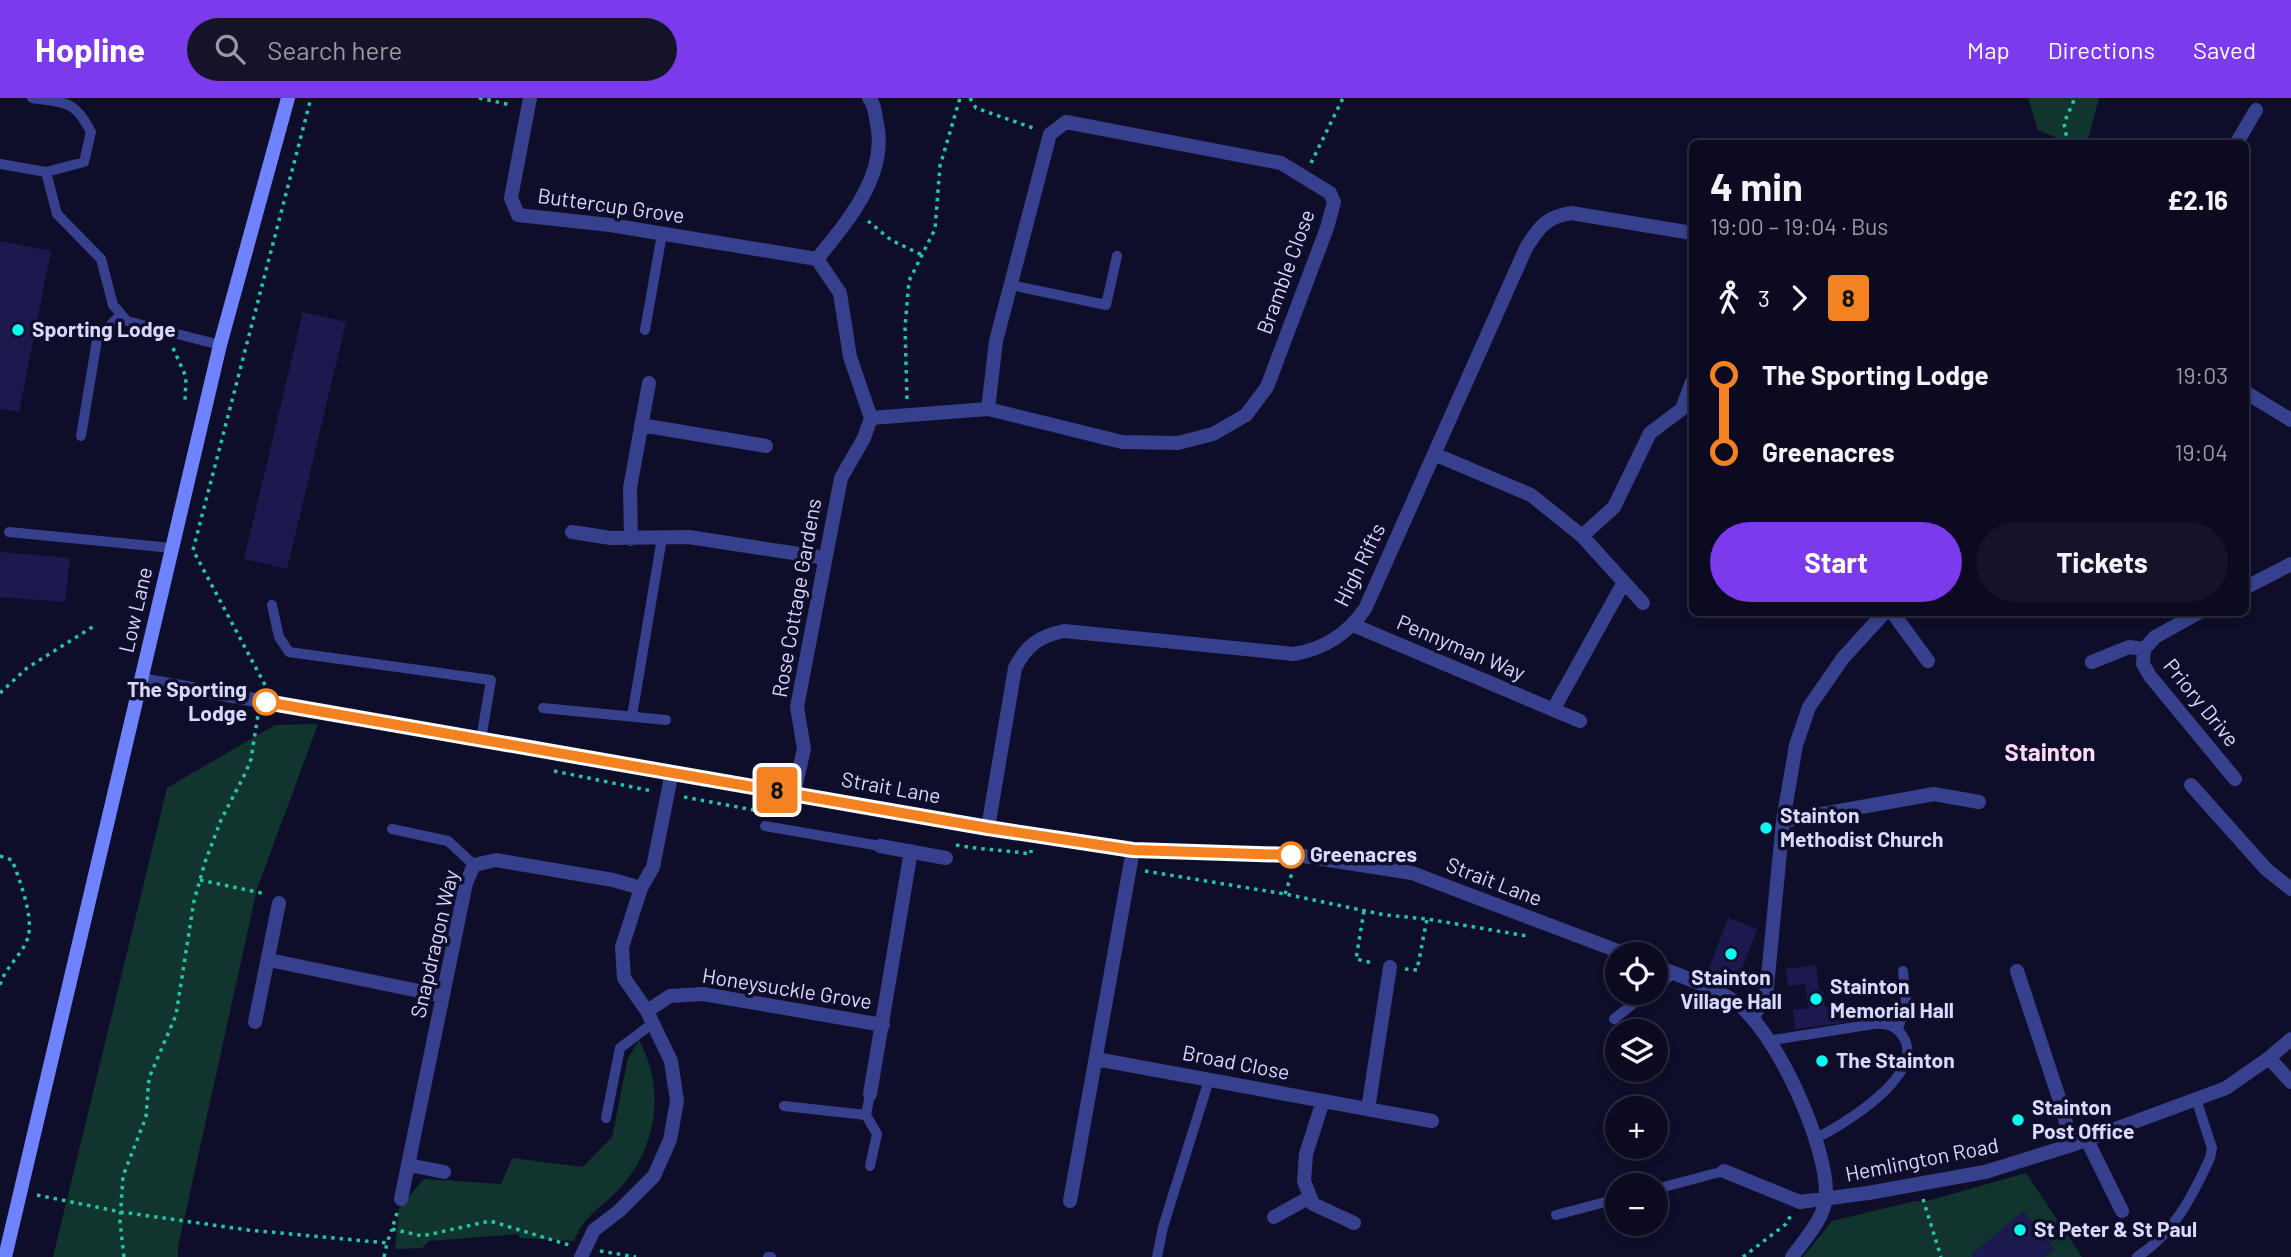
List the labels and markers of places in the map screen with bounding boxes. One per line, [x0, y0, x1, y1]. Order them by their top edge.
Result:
place label: Sporting Lodge [32, 316, 176, 341]
marker: Sporting Lodge [10, 322, 26, 338]
place label: The Sporting Lodge [127, 676, 247, 725]
marker: The Sporting Lodge [253, 689, 279, 715]
place label: Stainton Methodist Church [1780, 802, 1944, 851]
marker: Stainton Methodist Church [1758, 820, 1774, 836]
place label: Greenacres [1310, 841, 1417, 866]
marker: Greenacres [1278, 842, 1304, 868]
marker: Stainton Village Hall [1723, 946, 1739, 962]
place label: Stainton Village Hall [1680, 964, 1782, 1013]
place label: Stainton Memorial Hall [1830, 973, 1954, 1022]
marker: Stainton Memorial Hall [1808, 991, 1824, 1007]
place label: The Stainton [1836, 1047, 1955, 1072]
marker: The Stainton [1814, 1053, 1830, 1069]
place label: Stainton Post Office [2032, 1094, 2134, 1143]
marker: Stainton Post Office [2010, 1112, 2026, 1128]
place label: St Peter & St Paul [2034, 1216, 2197, 1241]
marker: St Peter & St Paul [2012, 1222, 2028, 1238]

